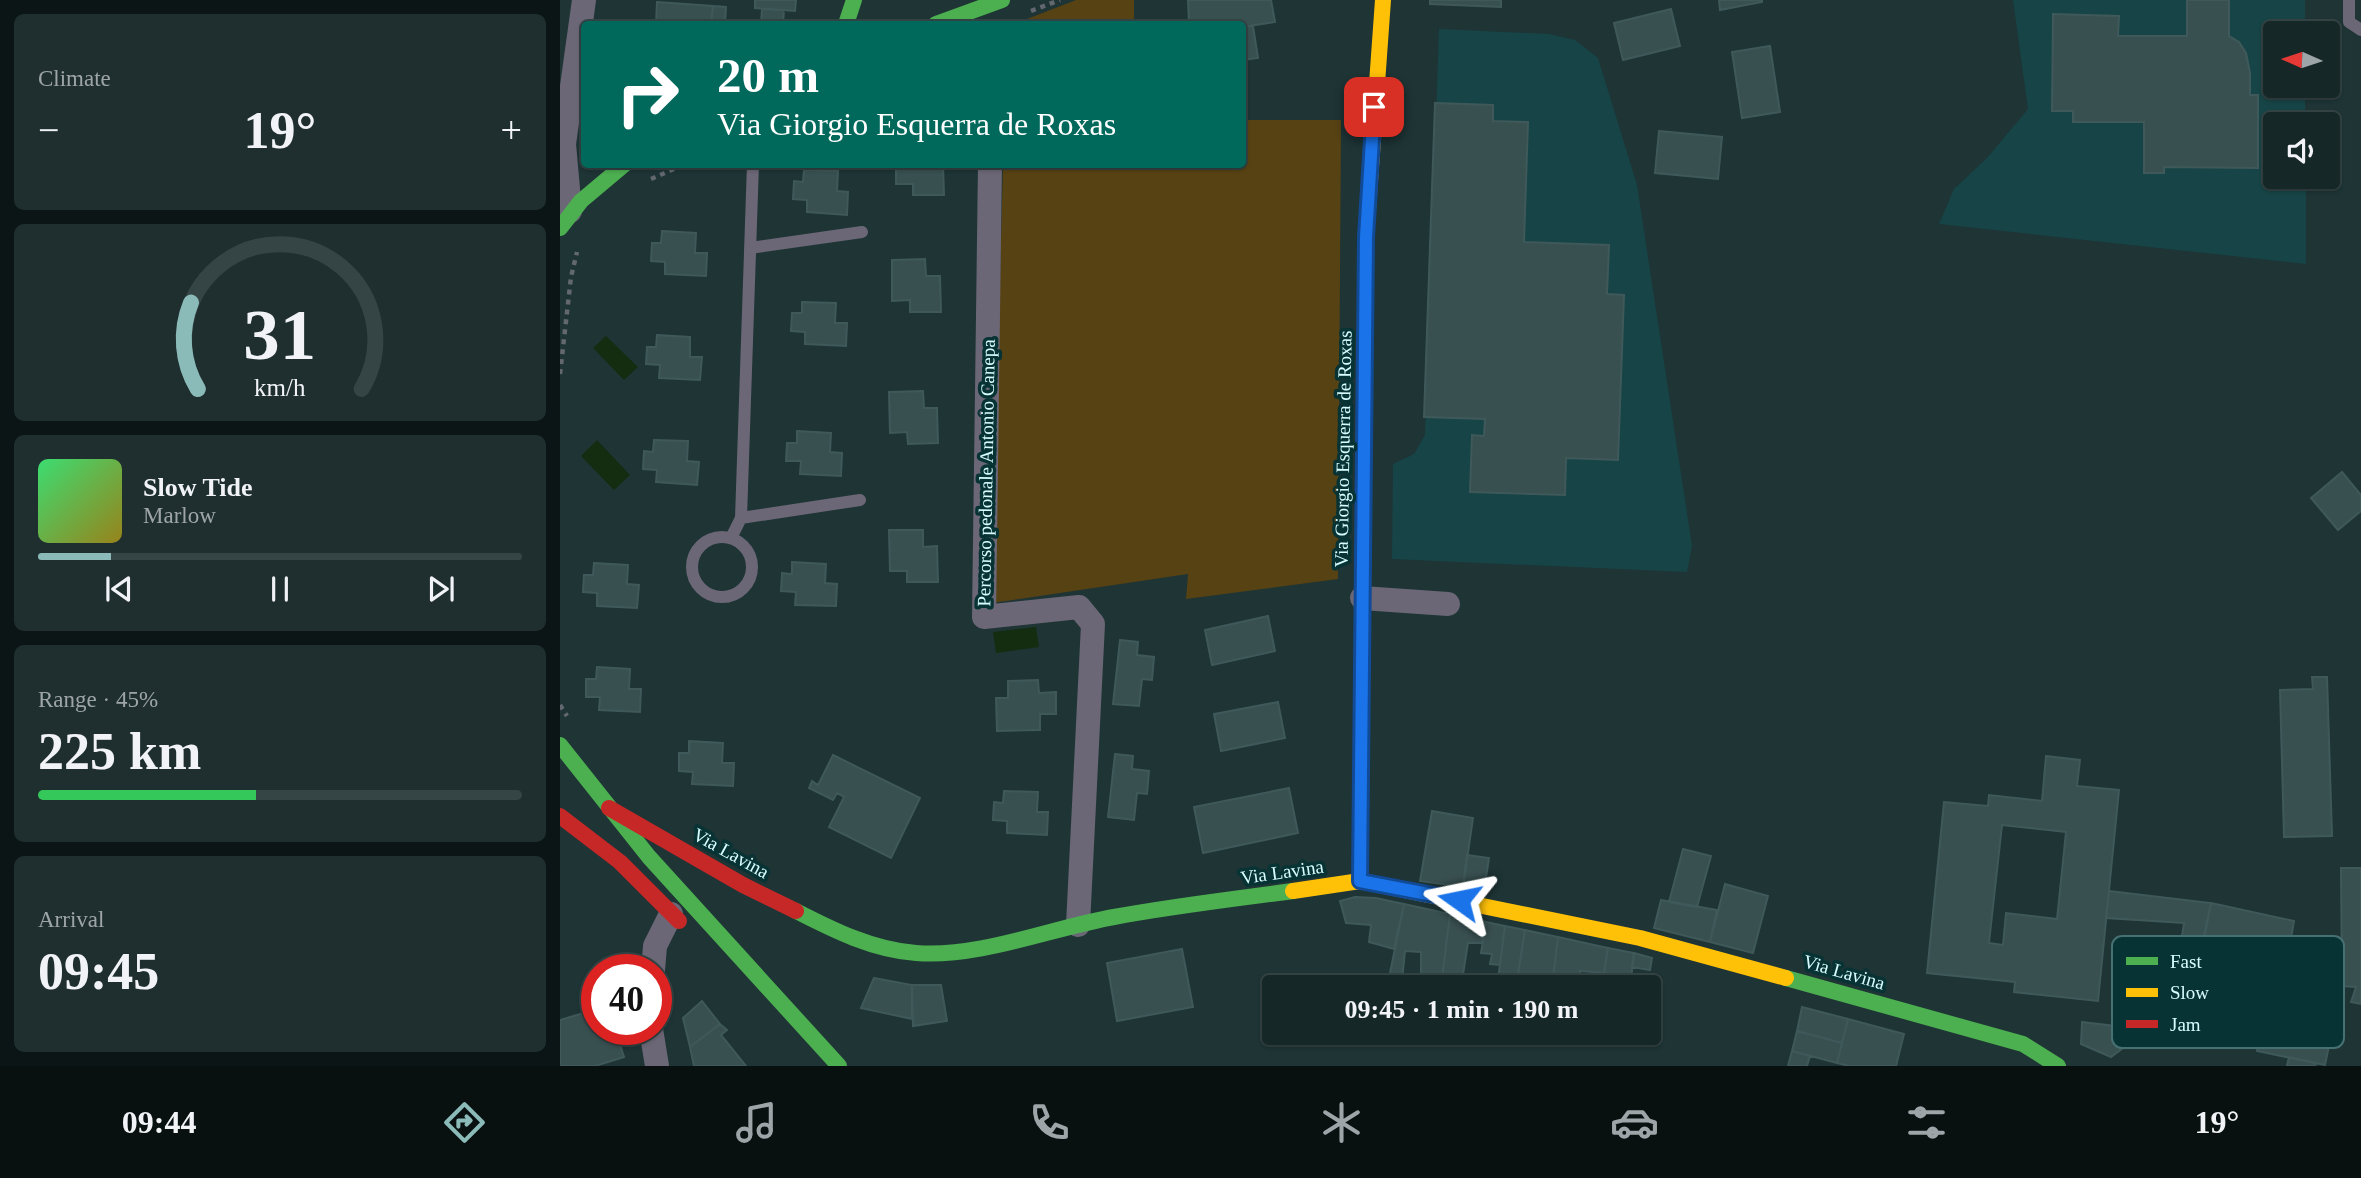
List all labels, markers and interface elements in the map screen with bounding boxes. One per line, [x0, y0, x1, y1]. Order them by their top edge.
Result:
north arrow [2263, 21, 2340, 98]
map controls [2263, 21, 2340, 189]
text: 20 m [717, 48, 819, 103]
icon: right [602, 49, 693, 140]
text: Climate [38, 66, 111, 91]
pin [1344, 77, 1404, 137]
icon: arrive [1355, 88, 1393, 126]
text: 19° [244, 102, 316, 159]
text: Via Giorgio Esquerra de Roxas [717, 106, 1116, 142]
text: − [38, 109, 59, 151]
text: + [501, 109, 522, 151]
button: sound [2263, 112, 2340, 189]
text: 31 [244, 294, 316, 375]
street label: Via Giorgio Esquerra de Roxas [1330, 330, 1356, 568]
street label: Percorso pedonale Antonio Canepa [973, 339, 999, 607]
text: km/h [254, 373, 306, 400]
text: Slow Tide [143, 473, 253, 502]
text: Marlow [143, 503, 216, 528]
icon: previous [100, 570, 138, 608]
icon: pause [261, 570, 299, 608]
icon: next [422, 570, 460, 608]
text: Range · 45% [38, 687, 158, 712]
text: 225 km [38, 723, 201, 780]
street label: Via Lavina [689, 824, 773, 883]
street label: Via Lavina [1239, 856, 1326, 888]
position arrow [1422, 863, 1496, 937]
text: Arrival [38, 907, 104, 932]
legend [2112, 936, 2344, 1048]
text: 09:45 [38, 943, 159, 1000]
street label: Via Lavina [1801, 950, 1888, 994]
text: Fast [2170, 951, 2202, 972]
speed limit sign: 40 [581, 954, 672, 1045]
text: Slow [2170, 982, 2209, 1003]
text: 09:45 · 1 min · 190 m [1345, 995, 1579, 1024]
text: Jam [2170, 1014, 2201, 1035]
icon: directions [440, 1098, 489, 1147]
icon: music [732, 1098, 781, 1147]
icon: phone [1025, 1098, 1074, 1147]
icon: climate [1317, 1098, 1366, 1147]
icon: car [1610, 1098, 1659, 1147]
icon: filters [1902, 1098, 1951, 1147]
text: 09:44 [122, 1104, 196, 1140]
text: 19° [2194, 1104, 2239, 1140]

